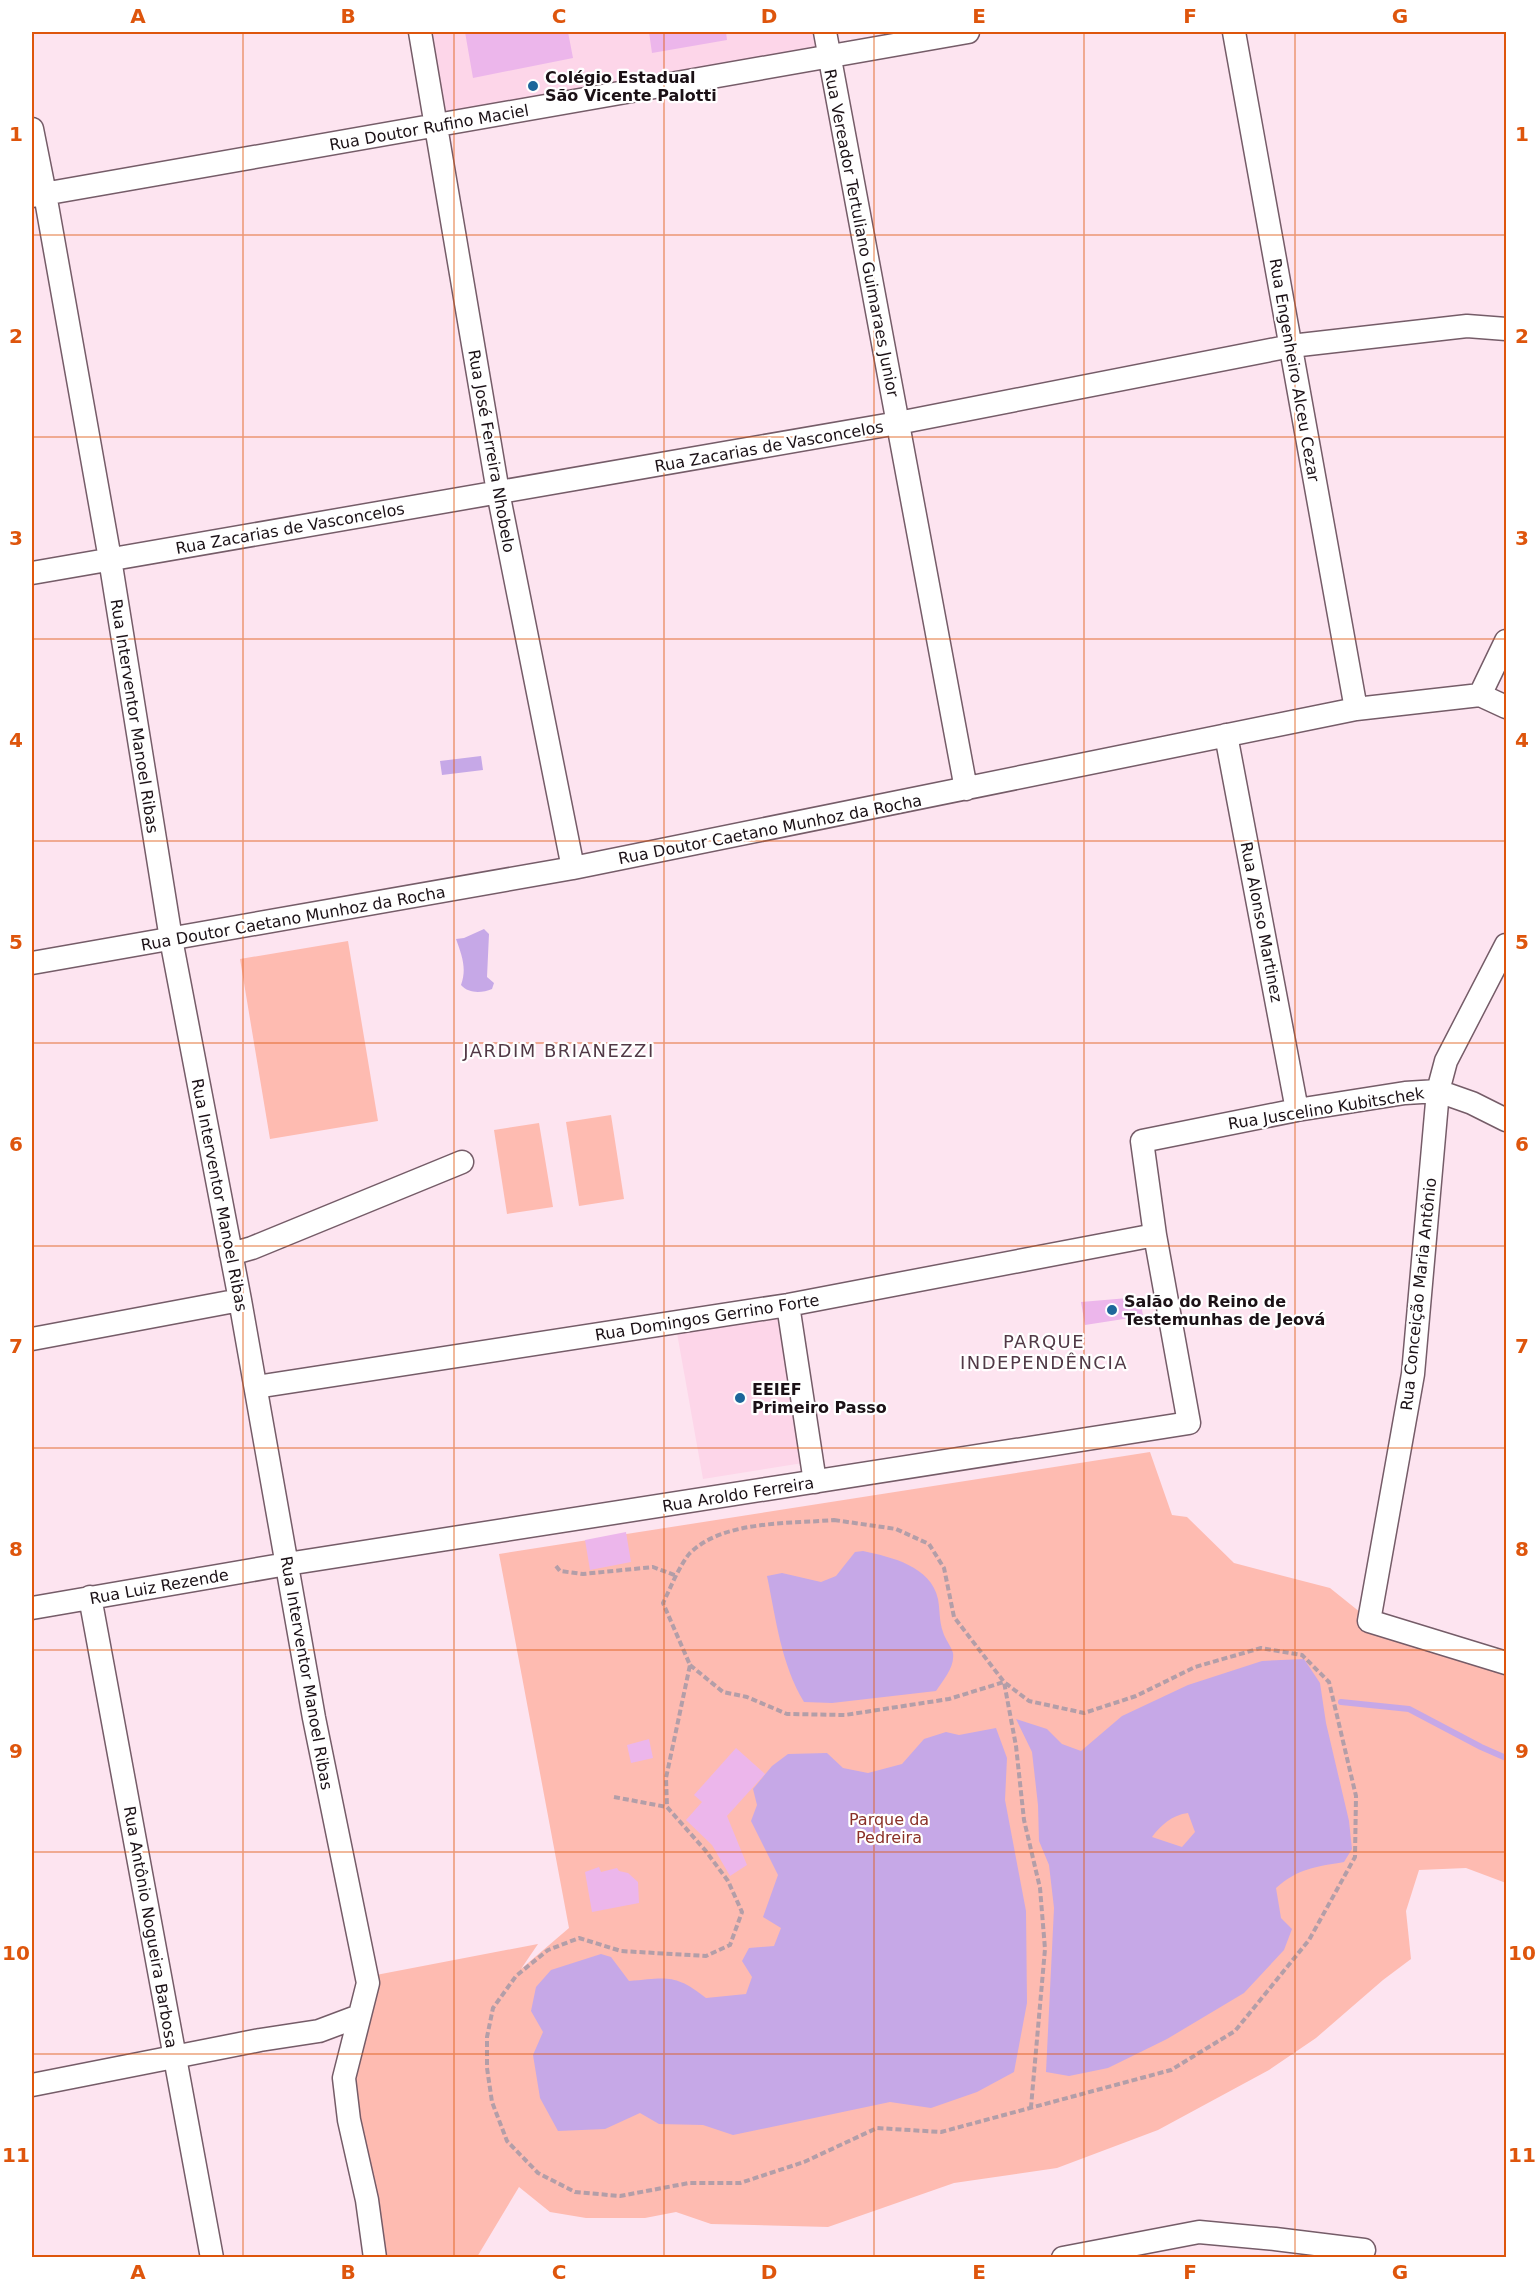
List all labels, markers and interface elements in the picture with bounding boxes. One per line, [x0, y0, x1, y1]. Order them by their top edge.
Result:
text: A [130, 4, 146, 28]
text: B [340, 4, 356, 28]
text: C [552, 4, 566, 28]
text: D [761, 4, 777, 28]
text: E [972, 4, 986, 28]
text: F [1183, 4, 1197, 28]
text: G [1392, 4, 1408, 28]
street label: Rua Vereador Tertuliano Guimaraes Junior [820, 67, 903, 399]
place label: Colégio Estadual São Vicente Palotti [545, 68, 717, 105]
marker: Colégio Estadual São Vicente Palotti [526, 79, 540, 93]
street label: Rua Doutor Rufino Maciel [328, 101, 530, 154]
text: 1 [9, 122, 23, 146]
text: 1 [1515, 122, 1529, 146]
street label: Rua Engenheiro Alceu Cezar [1265, 257, 1324, 484]
text: 2 [9, 324, 23, 348]
text: 2 [1515, 324, 1529, 348]
street label: Rua José Ferreira Nhobelo [464, 348, 519, 554]
street label: Rua Zacarias de Vasconcelos [653, 417, 885, 476]
street label: Rua Zacarias de Vasconcelos [174, 499, 406, 558]
text: 3 [9, 526, 23, 550]
text: 3 [1515, 526, 1529, 550]
street label: Rua Interventor Manoel Ribas [107, 598, 162, 835]
text: 4 [9, 728, 23, 752]
text: 4 [1515, 728, 1529, 752]
street label: Rua Doutor Caetano Munhoz da Rocha [617, 791, 923, 868]
street label: Rua Alonso Martinez [1237, 840, 1286, 1004]
street label: Rua Doutor Caetano Munhoz da Rocha [139, 882, 447, 955]
text: 5 [9, 930, 23, 954]
text: 5 [1515, 930, 1529, 954]
district label: JARDIM BRIANEZZI [462, 1040, 655, 1061]
street label: Rua Interventor Manoel Ribas [188, 1077, 251, 1313]
street label: Rua Juscelino Kubitschek [1227, 1083, 1426, 1133]
text: 6 [9, 1132, 23, 1156]
text: 6 [1515, 1132, 1529, 1156]
street label: Rua Conceição Maria Antônio [1397, 1177, 1440, 1411]
street label: Rua Domingos Gerrino Forte [594, 1290, 821, 1345]
place label: Salão do Reino de Testemunhas de Jeová [1124, 1292, 1325, 1329]
marker: Salão do Reino de Testemunhas de Jeová [1105, 1303, 1119, 1317]
district label: PARQUE INDEPENDÊNCIA [960, 1331, 1128, 1373]
text: 7 [9, 1334, 23, 1358]
text: 7 [1515, 1334, 1529, 1358]
place label: EEIEF Primeiro Passo [752, 1380, 887, 1417]
marker: EEIEF Primeiro Passo [733, 1391, 747, 1405]
street label: Rua Aroldo Ferreira [661, 1473, 815, 1516]
text: 8 [9, 1537, 23, 1561]
text: 8 [1515, 1537, 1529, 1561]
street label: Rua Interventor Manoel Ribas [277, 1555, 336, 1791]
street label: Rua Luiz Rezende [88, 1565, 230, 1608]
text: 9 [9, 1739, 23, 1763]
text: 9 [1515, 1739, 1529, 1763]
street label: Rua Antônio Nogueira Barbosa [120, 1805, 181, 2050]
park label: Parque da Pedreira [849, 1810, 929, 1847]
text: 10 [2, 1941, 30, 1965]
text: 10 [1508, 1941, 1536, 1965]
text: 11 [2, 2143, 30, 2167]
text: 11 [1508, 2143, 1536, 2167]
text: A [130, 2260, 146, 2284]
text: B [340, 2260, 356, 2284]
text: C [552, 2260, 566, 2284]
text: D [761, 2260, 777, 2284]
text: E [972, 2260, 986, 2284]
text: F [1183, 2260, 1197, 2284]
text: G [1392, 2260, 1408, 2284]

